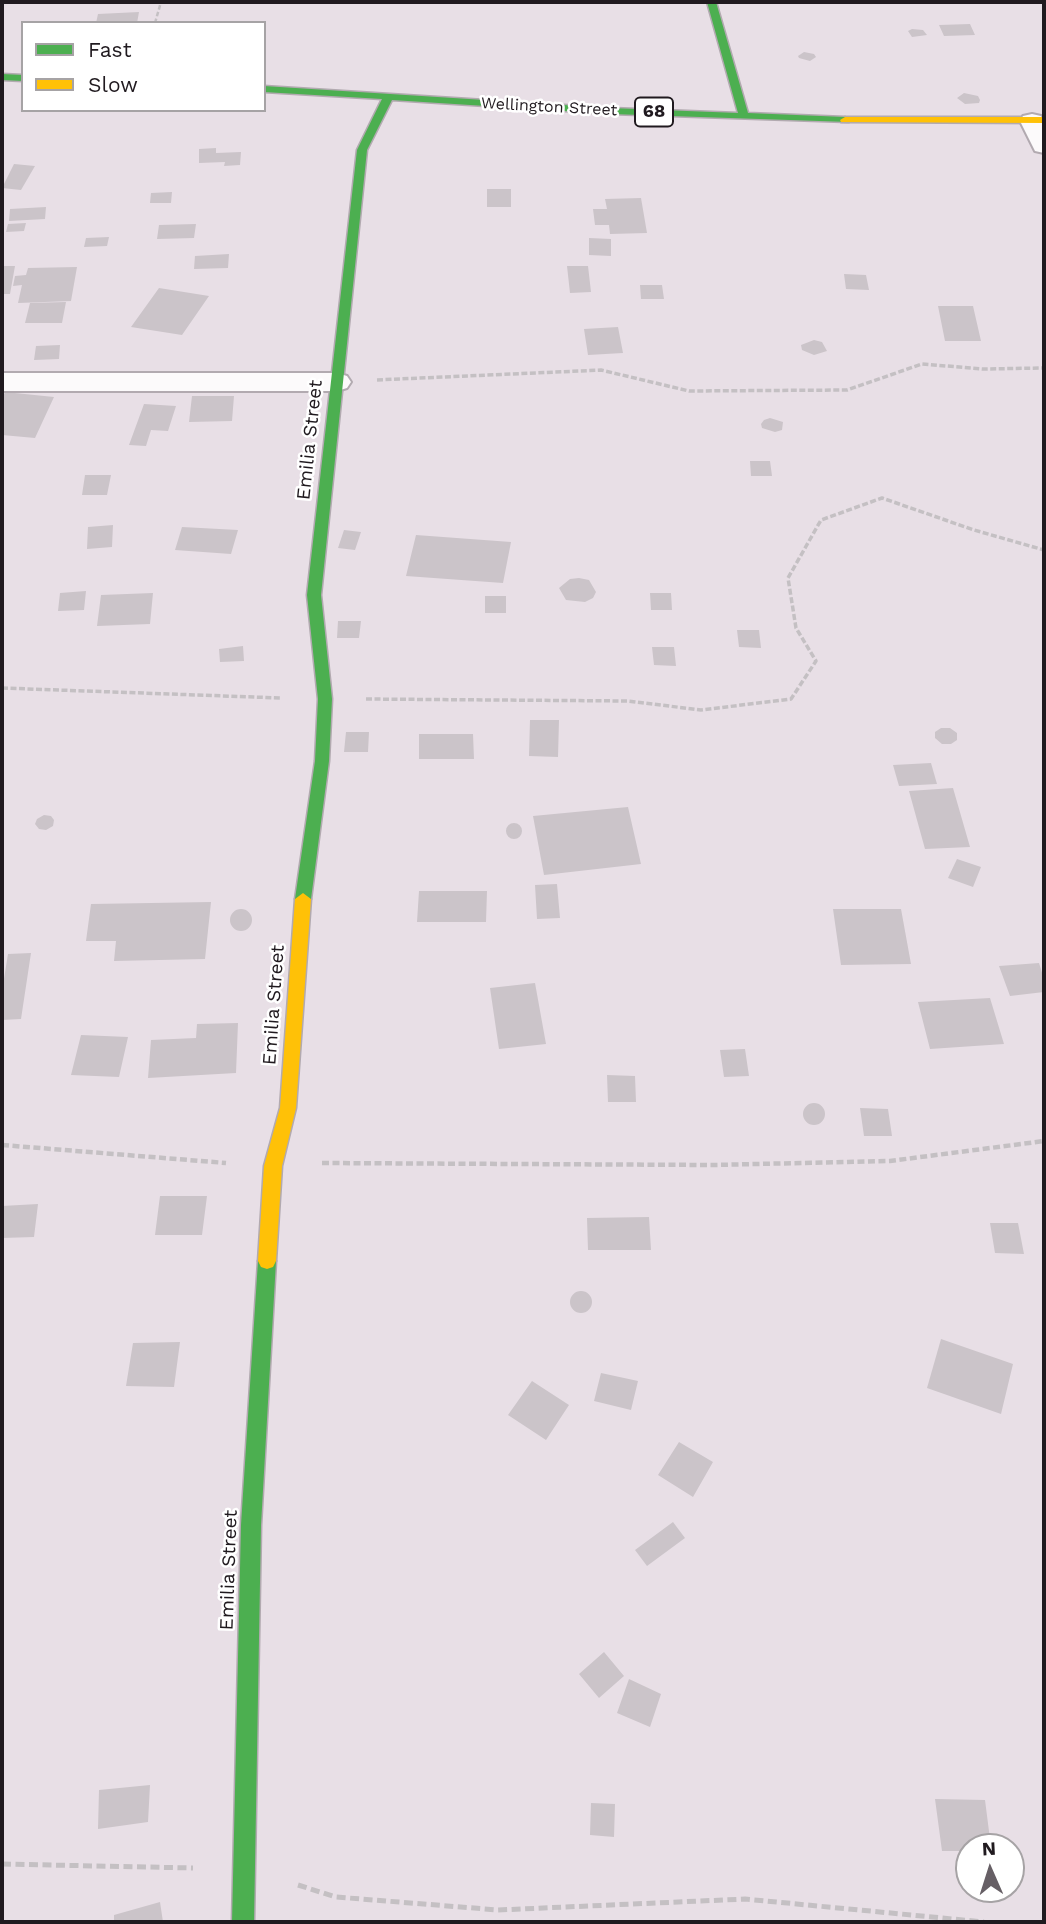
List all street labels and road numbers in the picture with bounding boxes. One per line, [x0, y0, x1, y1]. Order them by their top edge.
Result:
street label: Wellington Street [480, 94, 618, 120]
road number: 68 [635, 98, 673, 127]
street label: Emilia Street [292, 379, 328, 501]
street label: Emilia Street [258, 944, 290, 1066]
street label: Emilia Street [216, 1509, 242, 1631]

